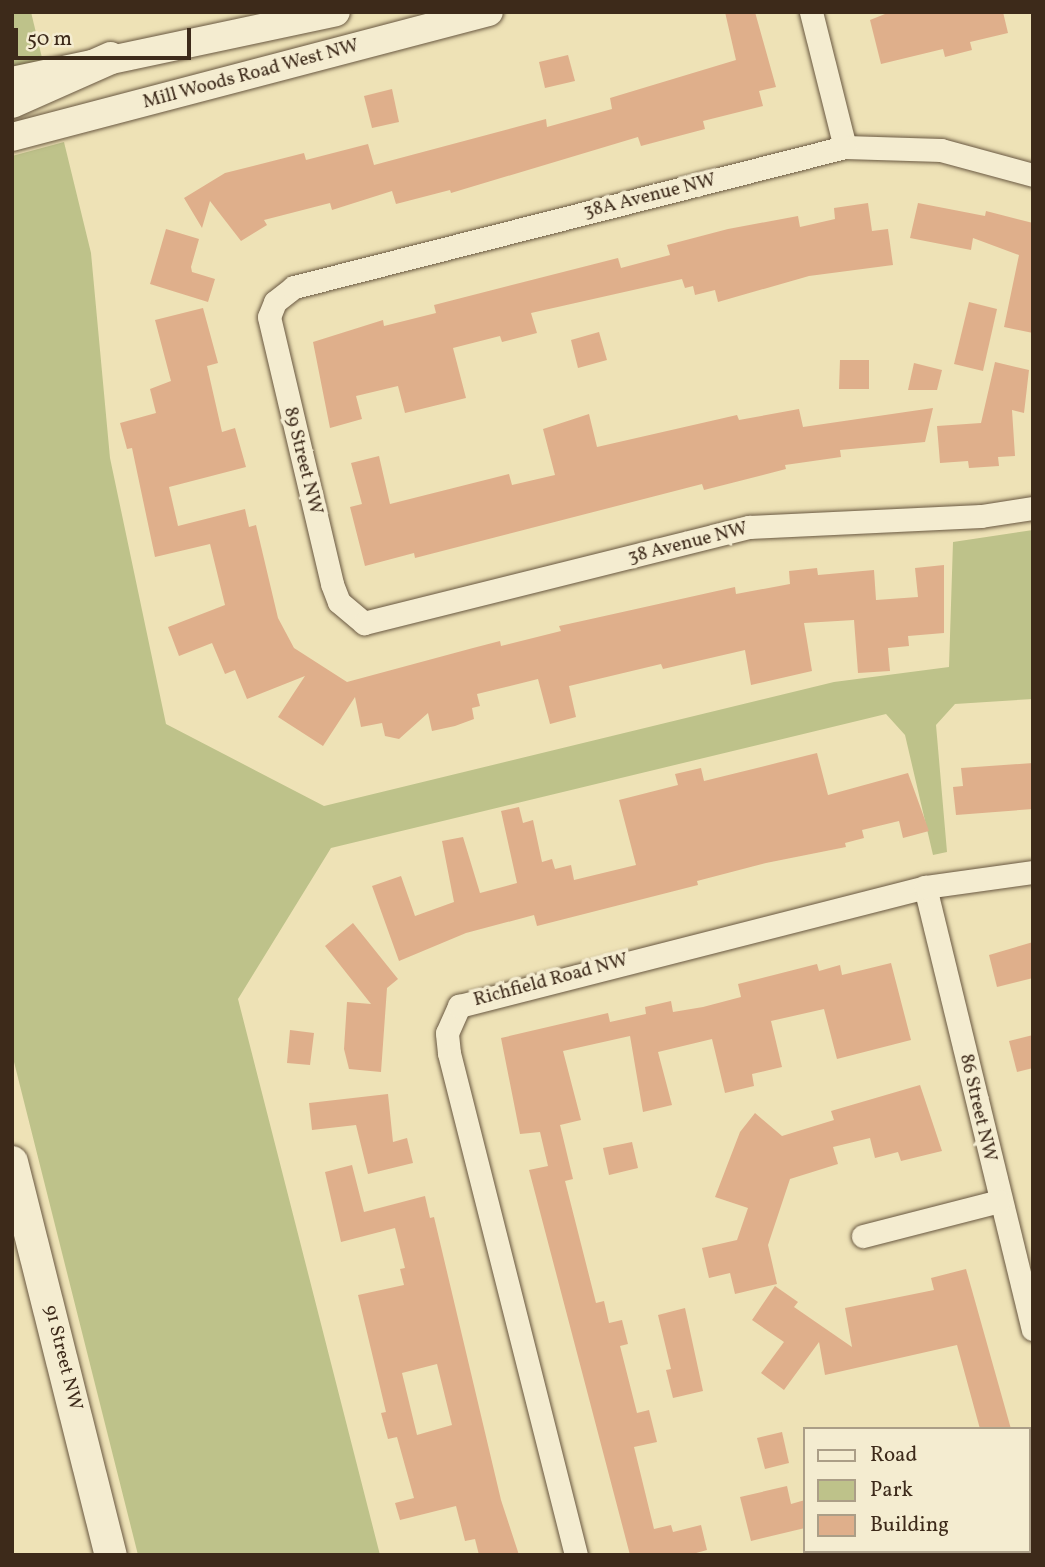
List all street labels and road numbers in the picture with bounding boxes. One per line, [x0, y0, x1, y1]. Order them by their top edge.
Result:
street label: Mill Woods Road West NW [140, 35, 362, 115]
street label: 38A Avenue NW [581, 170, 719, 224]
street label: 89 Street NW [278, 405, 326, 517]
street label: 38 Avenue NW [626, 518, 750, 570]
street label: Richfield Road NW [471, 949, 631, 1013]
street label: 86 Street NW [954, 1052, 1000, 1164]
street label: 91 Street NW [38, 1303, 86, 1413]

